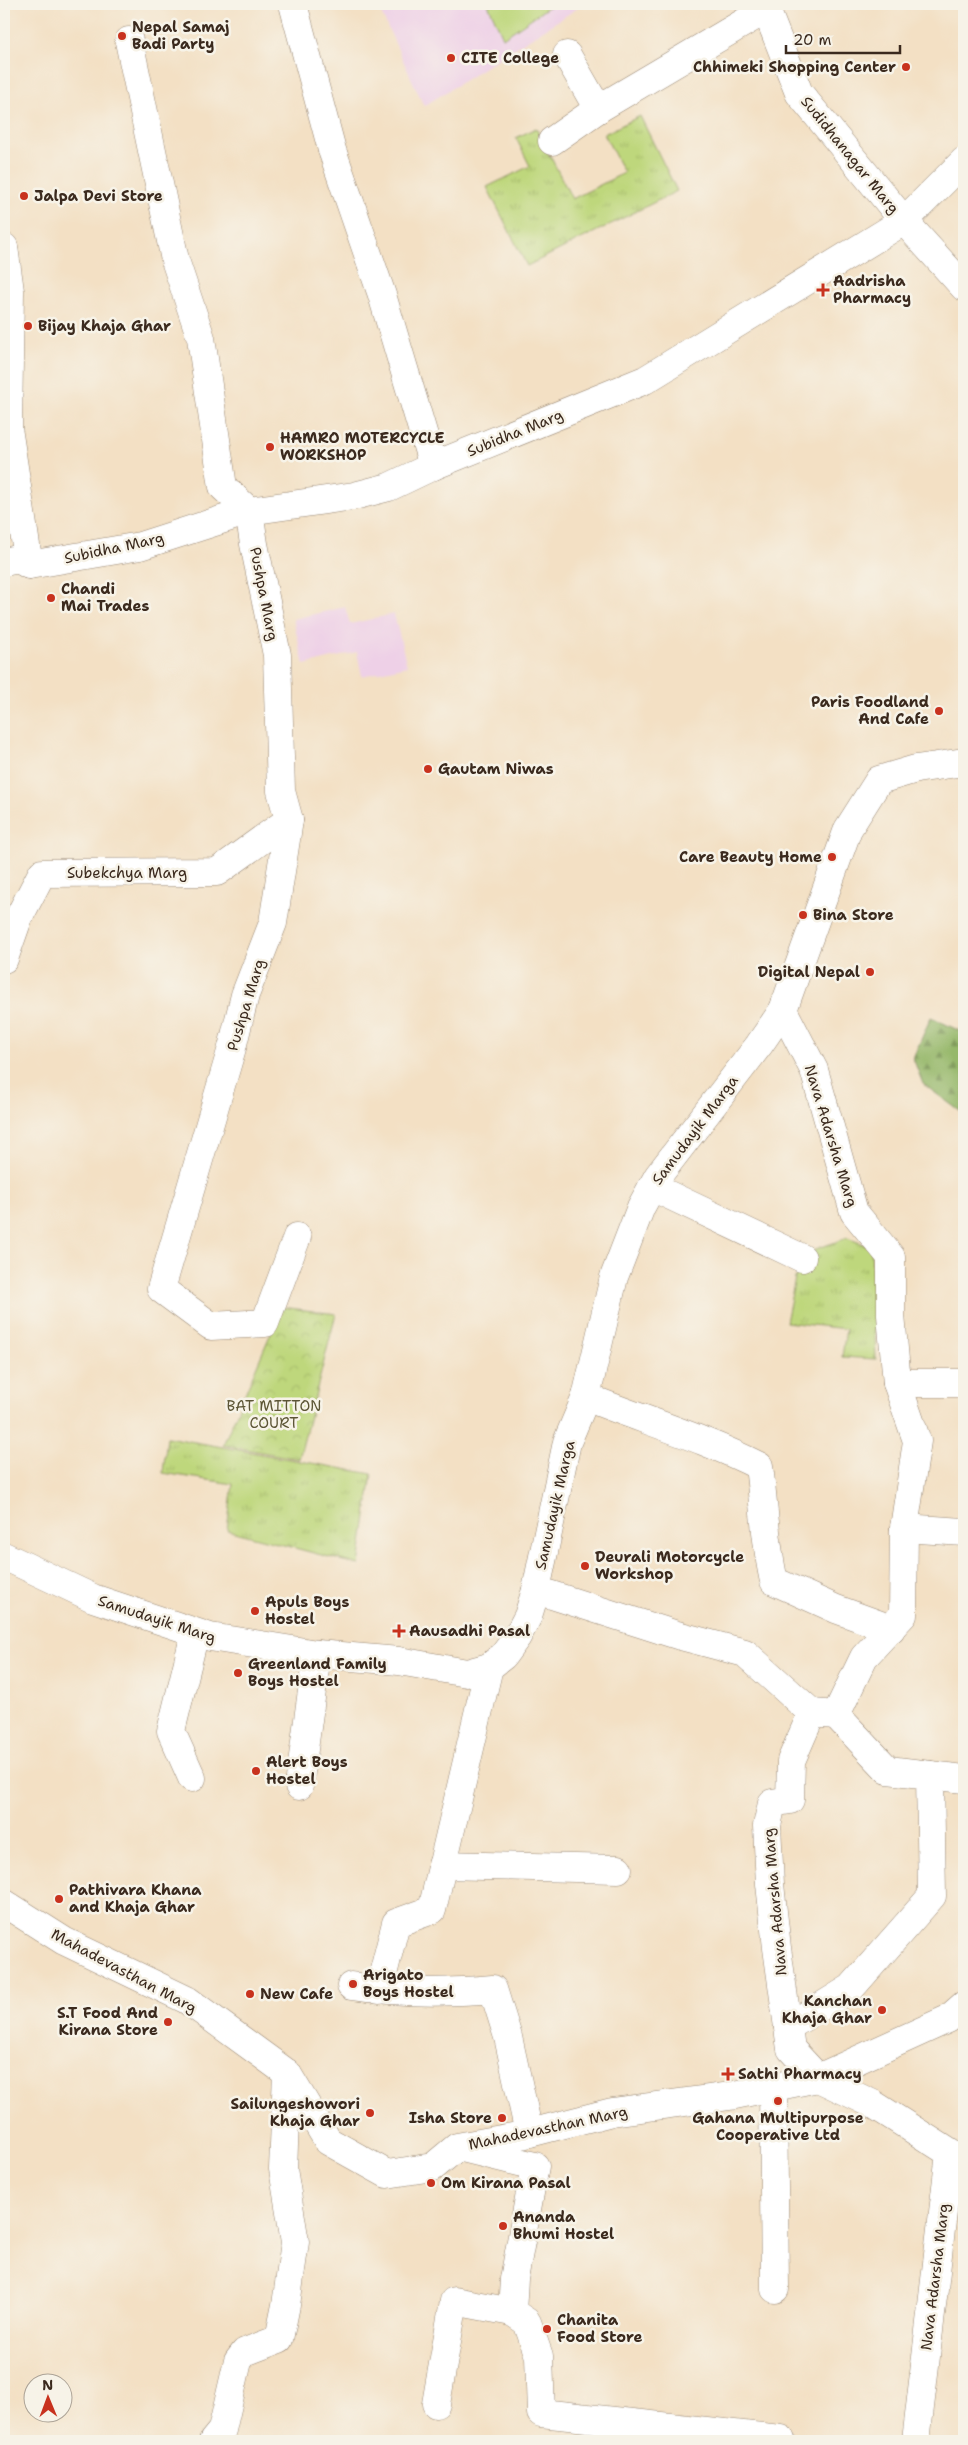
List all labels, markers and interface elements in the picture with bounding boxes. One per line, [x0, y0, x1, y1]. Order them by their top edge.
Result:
place label: Nepal Samaj Badi Party [132, 17, 229, 54]
scale bar [786, 22, 899, 54]
marker: Nepal Samaj Badi Party [116, 30, 128, 42]
text: 20 m [793, 30, 832, 50]
place label: CITE College [461, 48, 559, 68]
marker: CITE College [445, 52, 457, 64]
place label: Chhimeki Shopping Center [693, 57, 896, 77]
marker: Chhimeki Shopping Center [900, 61, 912, 73]
street label: Sudidhanagar Marg [796, 92, 904, 218]
place label: Jalpa Devi Store [34, 186, 163, 206]
marker: Jalpa Devi Store [18, 190, 30, 202]
place label: Aadrisha Pharmacy [833, 271, 911, 308]
marker: Aadrisha Pharmacy [817, 284, 829, 296]
place label: Bijay Khaja Ghar [38, 316, 171, 336]
marker: Bijay Khaja Ghar [22, 320, 34, 332]
street label: Subidha Marg [464, 405, 566, 461]
place label: HAMRO MOTERCYCLE WORKSHOP [280, 428, 445, 465]
marker: HAMRO MOTERCYCLE WORKSHOP [264, 441, 276, 453]
street label: Subidha Marg [62, 528, 166, 568]
street label: Pushpa Marg [245, 545, 283, 643]
place label: Chandi Mai Trades [61, 579, 149, 616]
marker: Chandi Mai Trades [45, 592, 57, 604]
place label: Paris Foodland And Cafe [811, 692, 929, 729]
marker: Paris Foodland And Cafe [933, 705, 945, 717]
place label: Gautam Niwas [438, 759, 554, 779]
marker: Gautam Niwas [422, 763, 434, 775]
place label: Care Beauty Home [679, 847, 822, 867]
marker: Care Beauty Home [826, 851, 838, 863]
street label: Subekchya Marg [67, 863, 187, 883]
place label: Bina Store [813, 905, 894, 925]
marker: Bina Store [797, 909, 809, 921]
street label: Pushpa Marg [222, 956, 270, 1054]
place label: Digital Nepal [758, 962, 860, 982]
marker: Digital Nepal [864, 966, 876, 978]
street label: Nava Adarsha Marg [800, 1062, 862, 1210]
street label: Samudayik Marga [647, 1071, 743, 1189]
park label: BAT MITTON COURT [227, 1396, 322, 1433]
street label: Samudayik Marga [530, 1438, 580, 1572]
place label: Deurali Motorcycle Workshop [595, 1547, 744, 1584]
marker: Deurali Motorcycle Workshop [579, 1560, 591, 1572]
street label: Samudayik Marg [96, 1591, 218, 1647]
place label: Apuls Boys Hostel [265, 1592, 349, 1629]
marker: Apuls Boys Hostel [249, 1605, 261, 1617]
place label: Aausadhi Pasal [409, 1621, 530, 1641]
marker: Aausadhi Pasal [393, 1625, 405, 1637]
place label: Greenland Family Boys Hostel [248, 1654, 387, 1691]
marker: Greenland Family Boys Hostel [232, 1667, 244, 1679]
place label: Alert Boys Hostel [266, 1752, 348, 1789]
marker: Alert Boys Hostel [250, 1765, 262, 1777]
street label: Nava Adarsha Marg [759, 1827, 791, 1977]
place label: Pathivara Khana and Khaja Ghar [69, 1880, 202, 1917]
marker: Pathivara Khana and Khaja Ghar [53, 1893, 65, 1905]
street label: Mahadevasthan Marg [48, 1924, 200, 2018]
place label: Arigato Boys Hostel [363, 1965, 454, 2002]
marker: Arigato Boys Hostel [347, 1978, 359, 1990]
place label: New Cafe [260, 1984, 333, 2004]
marker: New Cafe [244, 1988, 256, 2000]
place label: Kanchan Khaja Ghar [782, 1991, 872, 2028]
place label: S.T Food And Kirana Store [57, 2003, 158, 2040]
marker: Kanchan Khaja Ghar [876, 2004, 888, 2016]
marker: S.T Food And Kirana Store [162, 2016, 174, 2028]
place label: Sathi Pharmacy [738, 2064, 862, 2084]
marker: Sathi Pharmacy [722, 2068, 734, 2080]
place label: Sailungeshowori Khaja Ghar [231, 2094, 360, 2131]
marker: Gahana Multipurpose Cooperative Ltd [772, 2095, 784, 2107]
street label: Mahadevasthan Marg [467, 2101, 629, 2155]
marker: Sailungeshowori Khaja Ghar [364, 2107, 376, 2119]
place label: Isha Store [409, 2108, 492, 2128]
place label: Gahana Multipurpose Cooperative Ltd [692, 2108, 864, 2145]
marker: Isha Store [496, 2112, 508, 2124]
place label: Om Kirana Pasal [441, 2173, 571, 2193]
marker: Om Kirana Pasal [425, 2177, 437, 2189]
street label: Nava Adarsha Marg [916, 2202, 954, 2352]
place label: Ananda Bhumi Hostel [513, 2207, 614, 2244]
marker: Ananda Bhumi Hostel [497, 2220, 509, 2232]
place label: Chanita Food Store [557, 2310, 642, 2347]
marker: Chanita Food Store [541, 2323, 553, 2335]
north arrow [22, 2372, 72, 2422]
text: N [42, 2376, 53, 2394]

